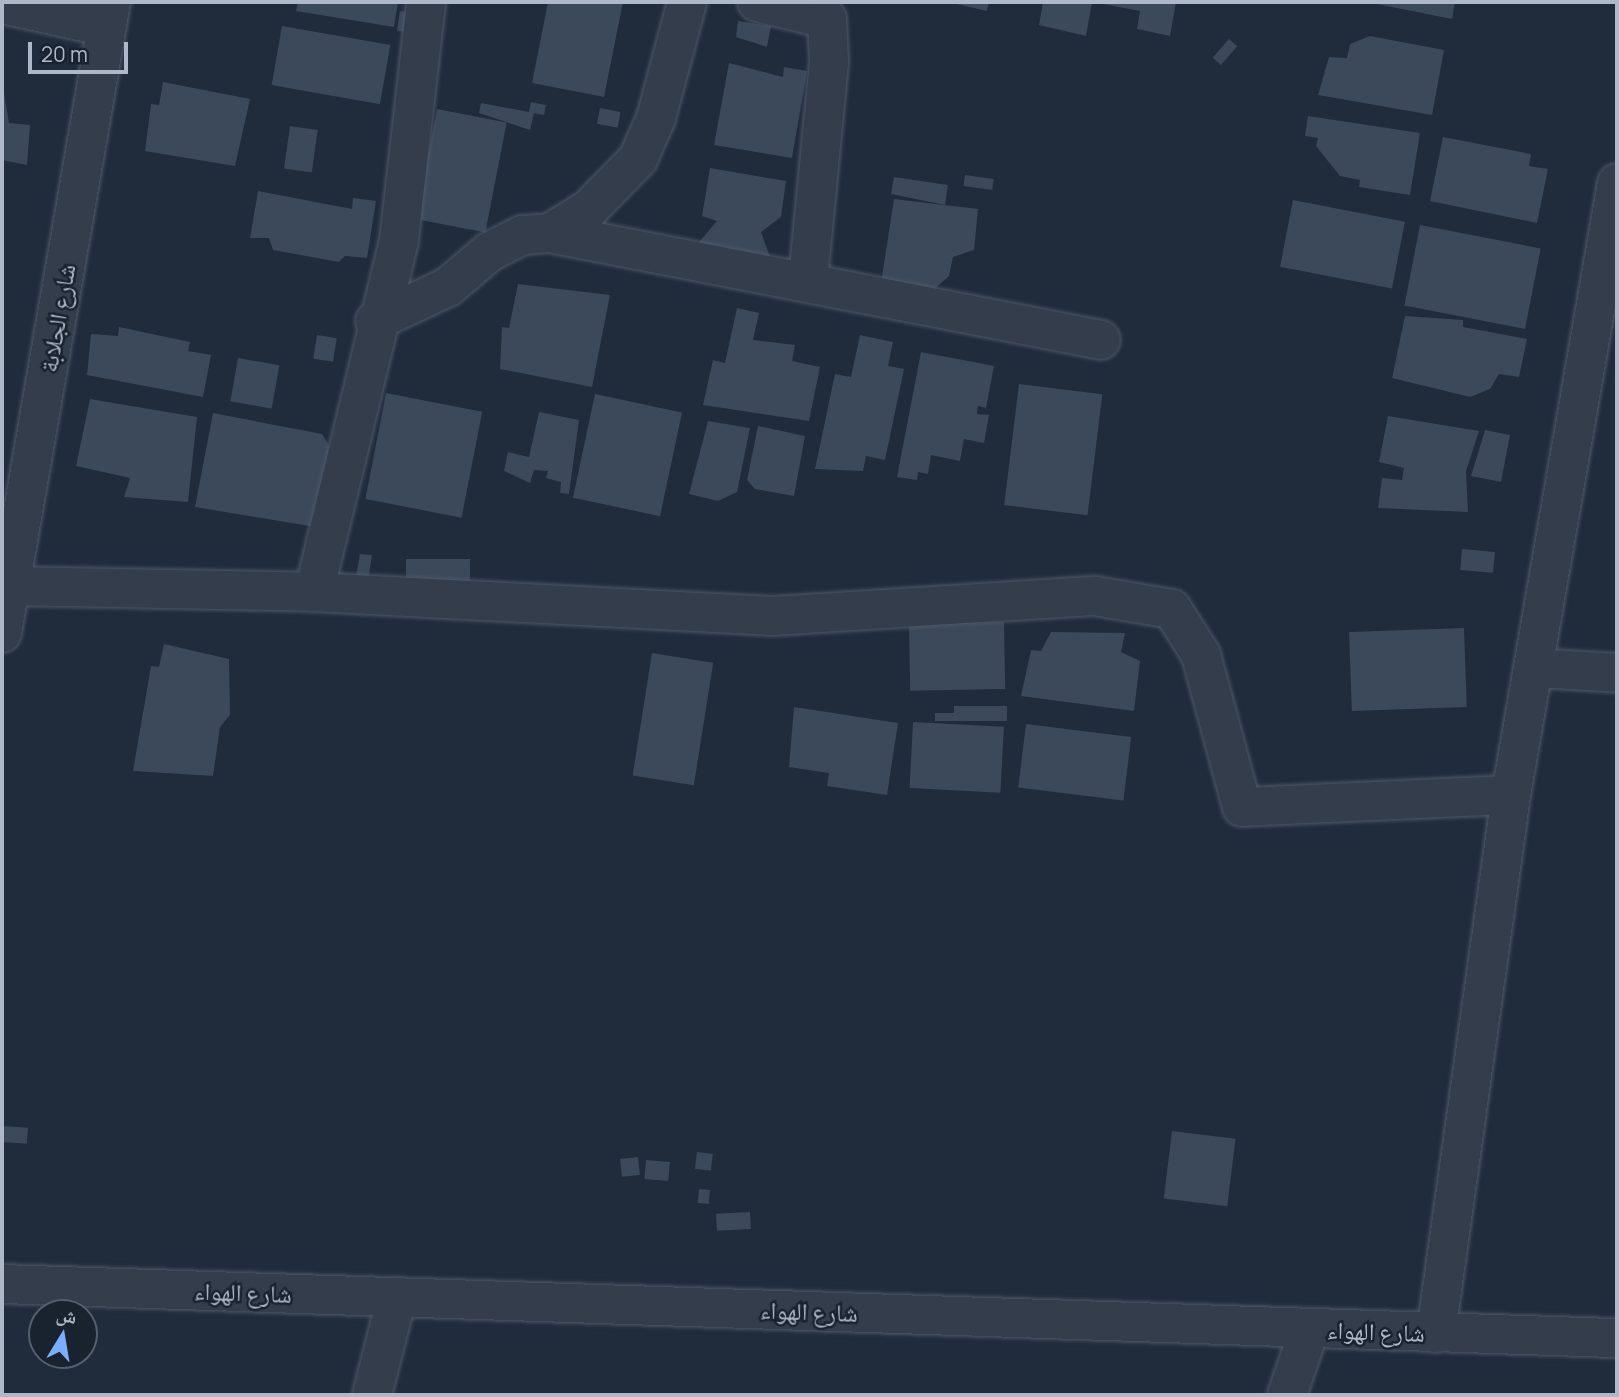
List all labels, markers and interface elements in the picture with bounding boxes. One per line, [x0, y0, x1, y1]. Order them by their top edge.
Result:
scale bar [32, 28, 131, 72]
text: 20 m [41, 40, 88, 68]
street label: شارع الجلابة [33, 262, 81, 374]
street label: شارع الهواء [194, 1276, 292, 1308]
street label: شارع الهواء [760, 1295, 858, 1327]
north arrow [28, 1299, 98, 1369]
text: ش [54, 1301, 79, 1330]
street label: شارع الهواء [1327, 1315, 1425, 1347]

